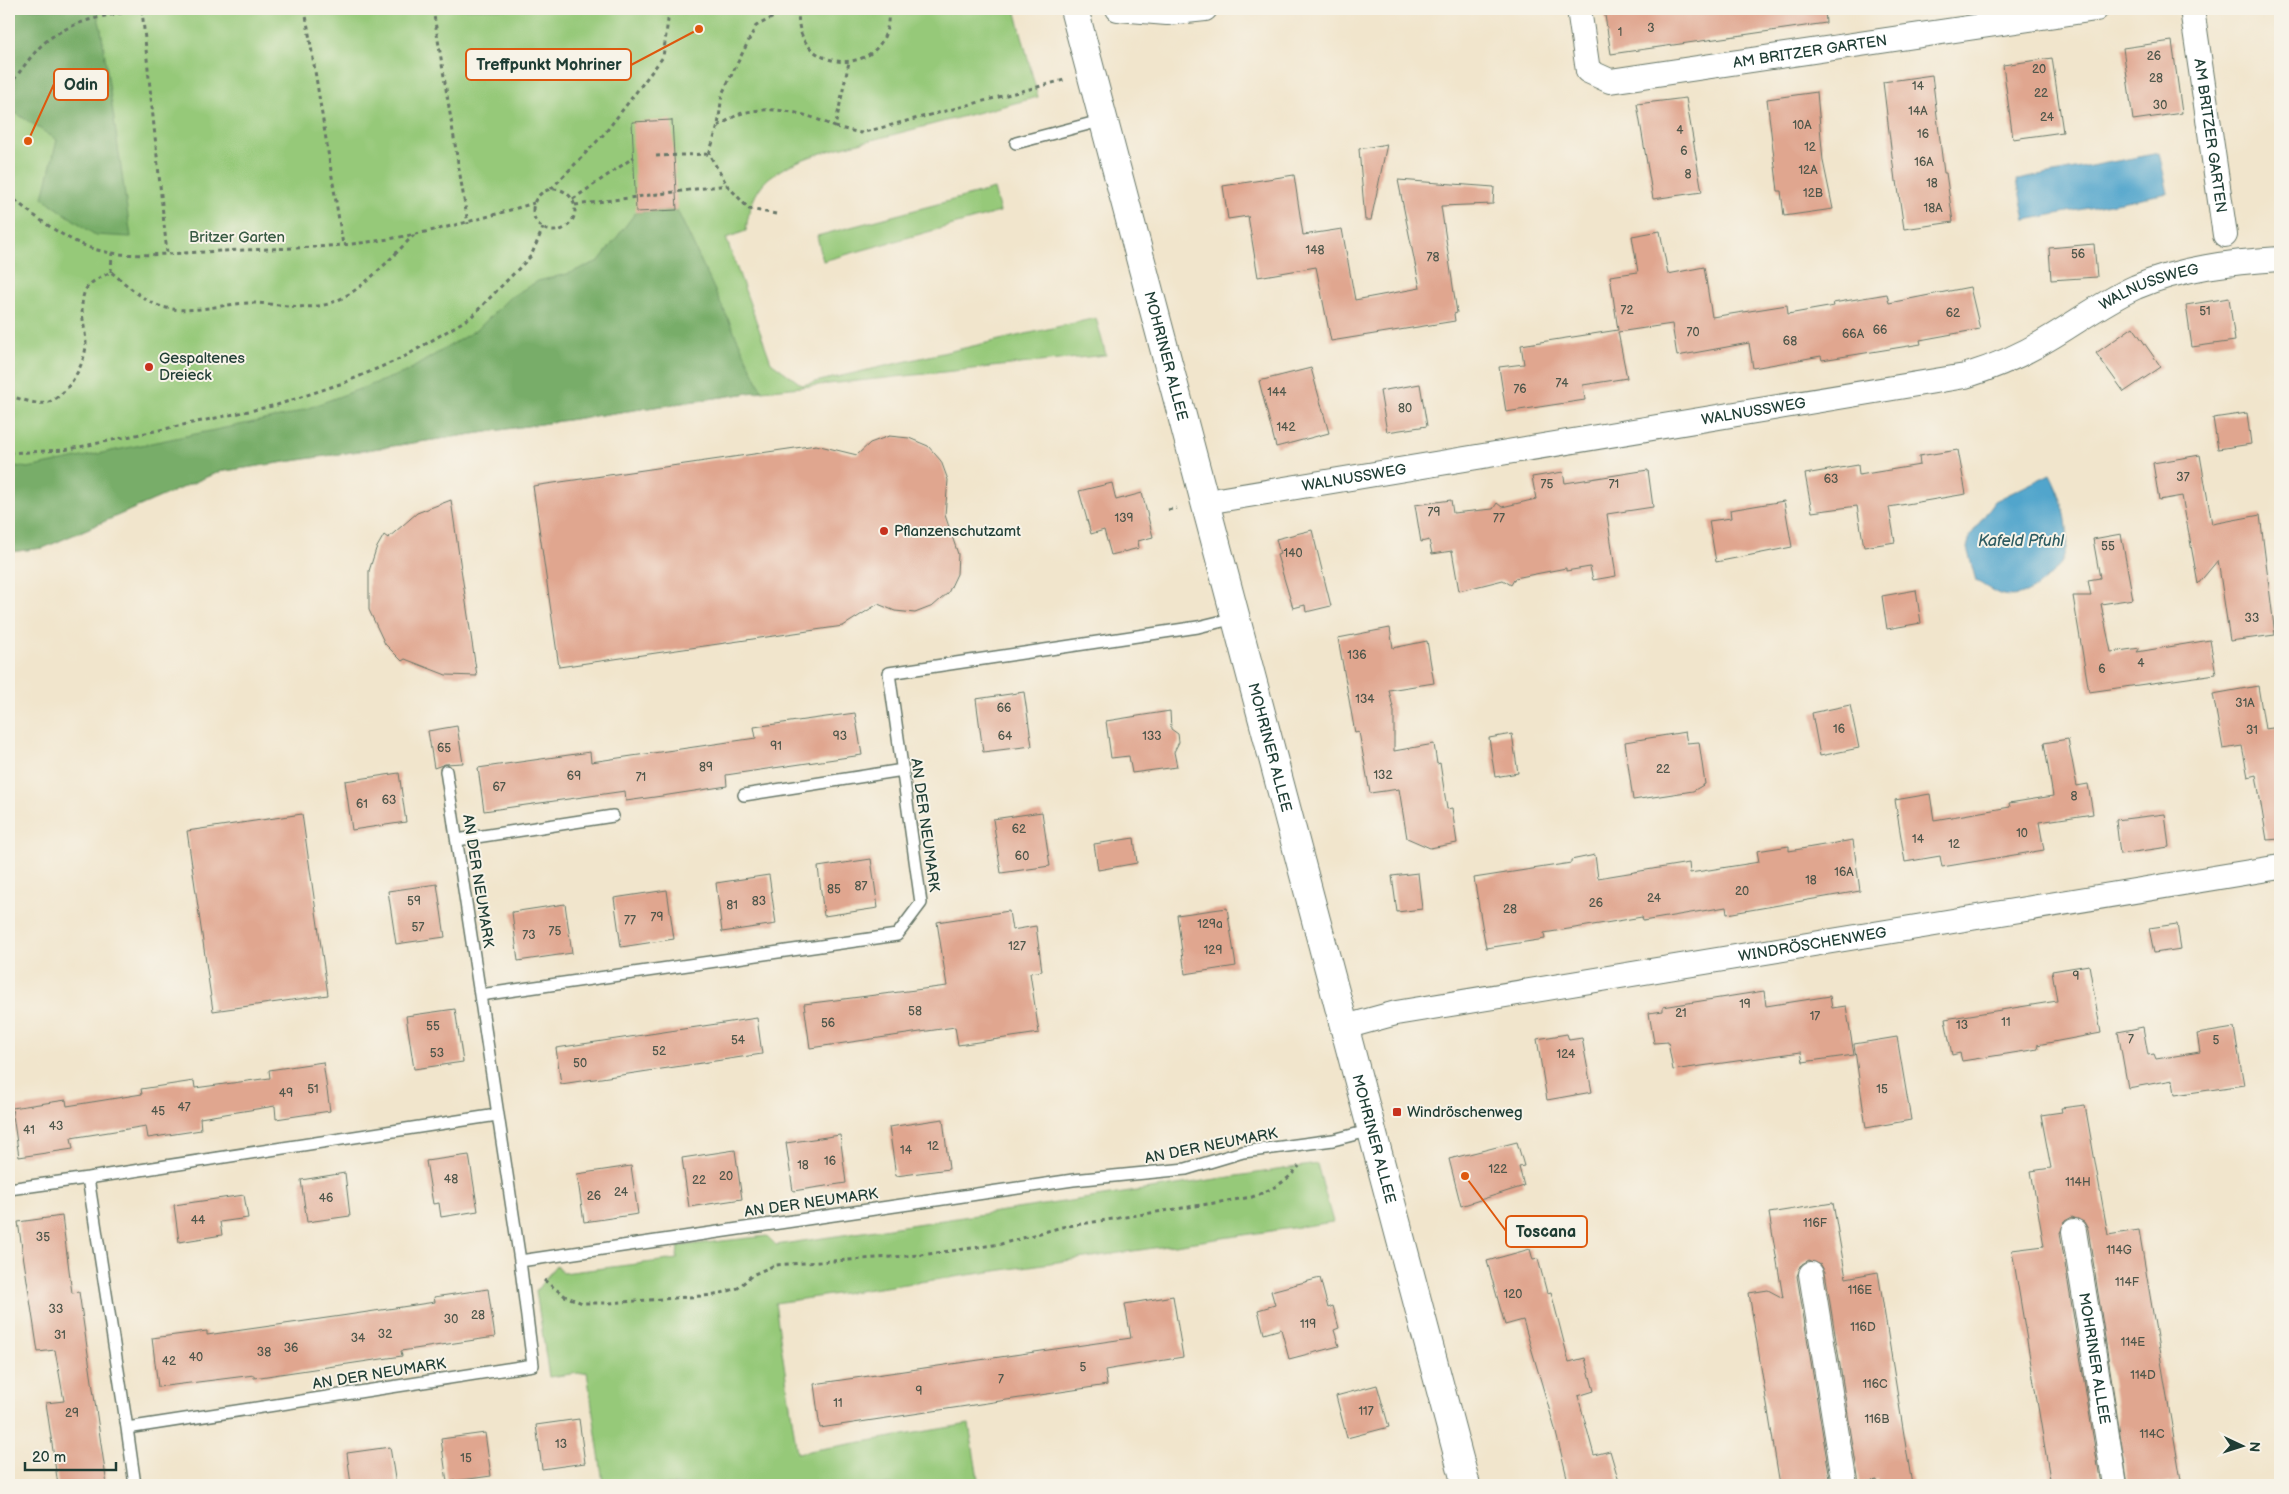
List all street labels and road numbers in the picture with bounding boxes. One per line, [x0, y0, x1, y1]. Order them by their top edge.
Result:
street label: AM BRITZER GARTEN [1732, 31, 1888, 72]
street label: AM BRITZER GARTEN [2190, 57, 2231, 214]
street label: WALNUSSWEG [2096, 259, 2200, 314]
street label: MOHRINER ALLEE [1140, 289, 1192, 423]
street label: WALNUSSWEG [1700, 393, 1807, 429]
street label: WALNUSSWEG [1300, 459, 1408, 495]
street label: MOHRINER ALLEE [1244, 681, 1296, 814]
street label: AN DER NEUMARK [906, 757, 944, 893]
street label: AN DER NEUMARK [458, 813, 498, 949]
street label: WINDRÖSCHENWEG [1737, 923, 1888, 966]
street label: MOHRINER ALLEE [1348, 1072, 1400, 1206]
street label: AN DER NEUMARK [1143, 1124, 1279, 1168]
street label: AN DER NEUMARK [743, 1184, 879, 1222]
street label: MOHRINER ALLEE [2075, 1291, 2115, 1426]
street label: AN DER NEUMARK [311, 1354, 447, 1394]

